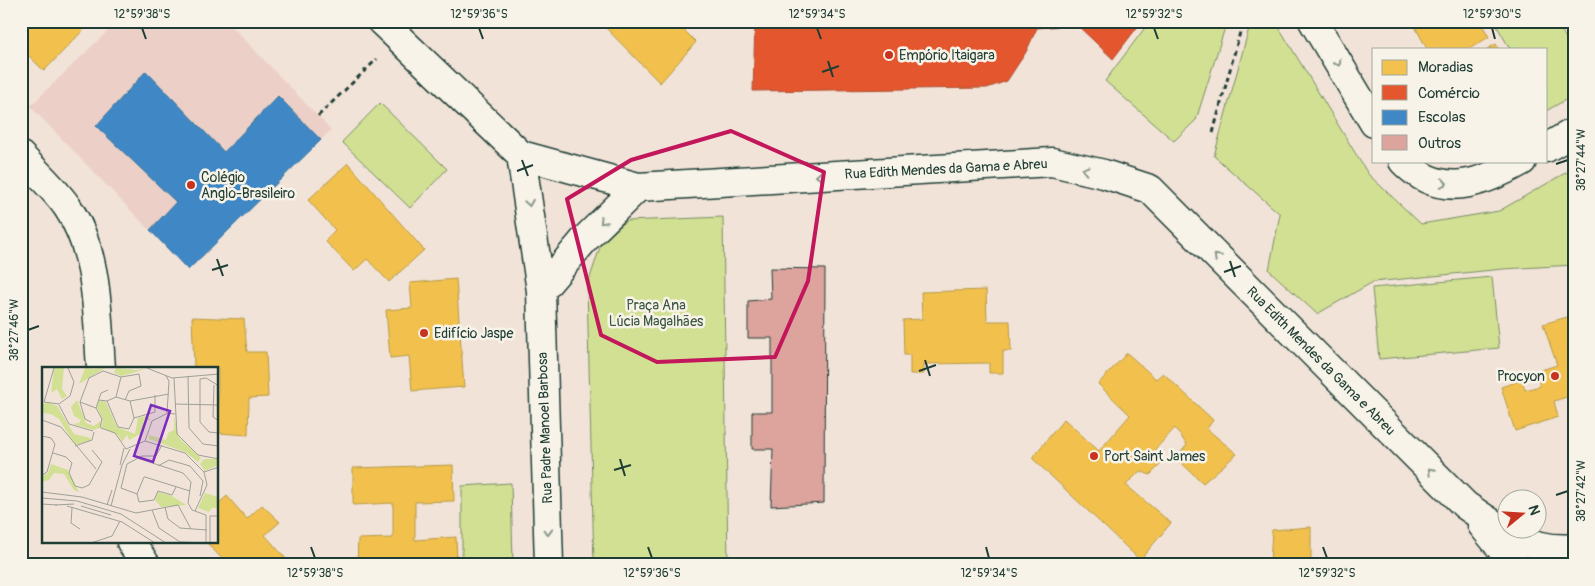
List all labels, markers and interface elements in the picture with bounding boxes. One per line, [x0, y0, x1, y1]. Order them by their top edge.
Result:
text: 12°59'38"S [114, 7, 170, 22]
text: 12°59'36"S [450, 7, 508, 22]
text: 12°59'34"S [788, 7, 846, 22]
text: 12°59'32"S [1126, 7, 1183, 22]
text: 12°59'30"S [1463, 7, 1521, 22]
place label: Empório Itaigara [899, 47, 995, 64]
legend [1372, 48, 1548, 162]
marker: Empório Itaigara [883, 49, 895, 61]
one-way arrow [1332, 58, 1342, 67]
text: Moradias [1418, 58, 1473, 77]
text: Comércio [1418, 84, 1480, 103]
text: Escolas [1418, 108, 1466, 127]
text: 38°27'44"W [1574, 129, 1589, 191]
text: Outros [1418, 134, 1461, 153]
street label: Rua Edith Mendes da Gama e Abreu [844, 155, 1048, 183]
one-way arrow [1081, 165, 1090, 176]
place label: Colégio Anglo-Brasileiro [201, 169, 295, 202]
one-way arrow [815, 171, 823, 182]
one-way arrow [1440, 178, 1449, 188]
marker: Colégio Anglo-Brasileiro [185, 179, 197, 191]
one-way arrow [523, 199, 533, 208]
one-way arrow [600, 215, 609, 224]
one-way arrow [1214, 253, 1223, 262]
street label: Rua Edith Mendes da Gama e Abreu [1243, 283, 1399, 439]
park label: Praça Ana Lúcia Magalhães [609, 297, 704, 330]
text: 38°27'46"W [7, 299, 22, 361]
place label: Edifício Jaspe [434, 325, 513, 342]
marker: Edifício Jaspe [418, 327, 430, 339]
street label: Rua Padre Manoel Barbosa [534, 352, 556, 504]
inset map [42, 367, 219, 544]
place label: Procyon [1497, 368, 1545, 385]
marker: Procyon [1549, 370, 1561, 382]
place label: Port Saint James [1104, 448, 1206, 465]
marker: Port Saint James [1088, 450, 1100, 462]
text: 38°27'42"W [1574, 460, 1589, 522]
one-way arrow [1427, 467, 1436, 476]
north arrow [1498, 488, 1548, 538]
text: N [1524, 503, 1543, 517]
one-way arrow [542, 528, 553, 536]
text: 12°59'38"S [287, 566, 343, 581]
text: 12°59'36"S [623, 566, 681, 581]
text: 12°59'34"S [960, 566, 1018, 581]
text: 12°59'32"S [1299, 566, 1356, 581]

